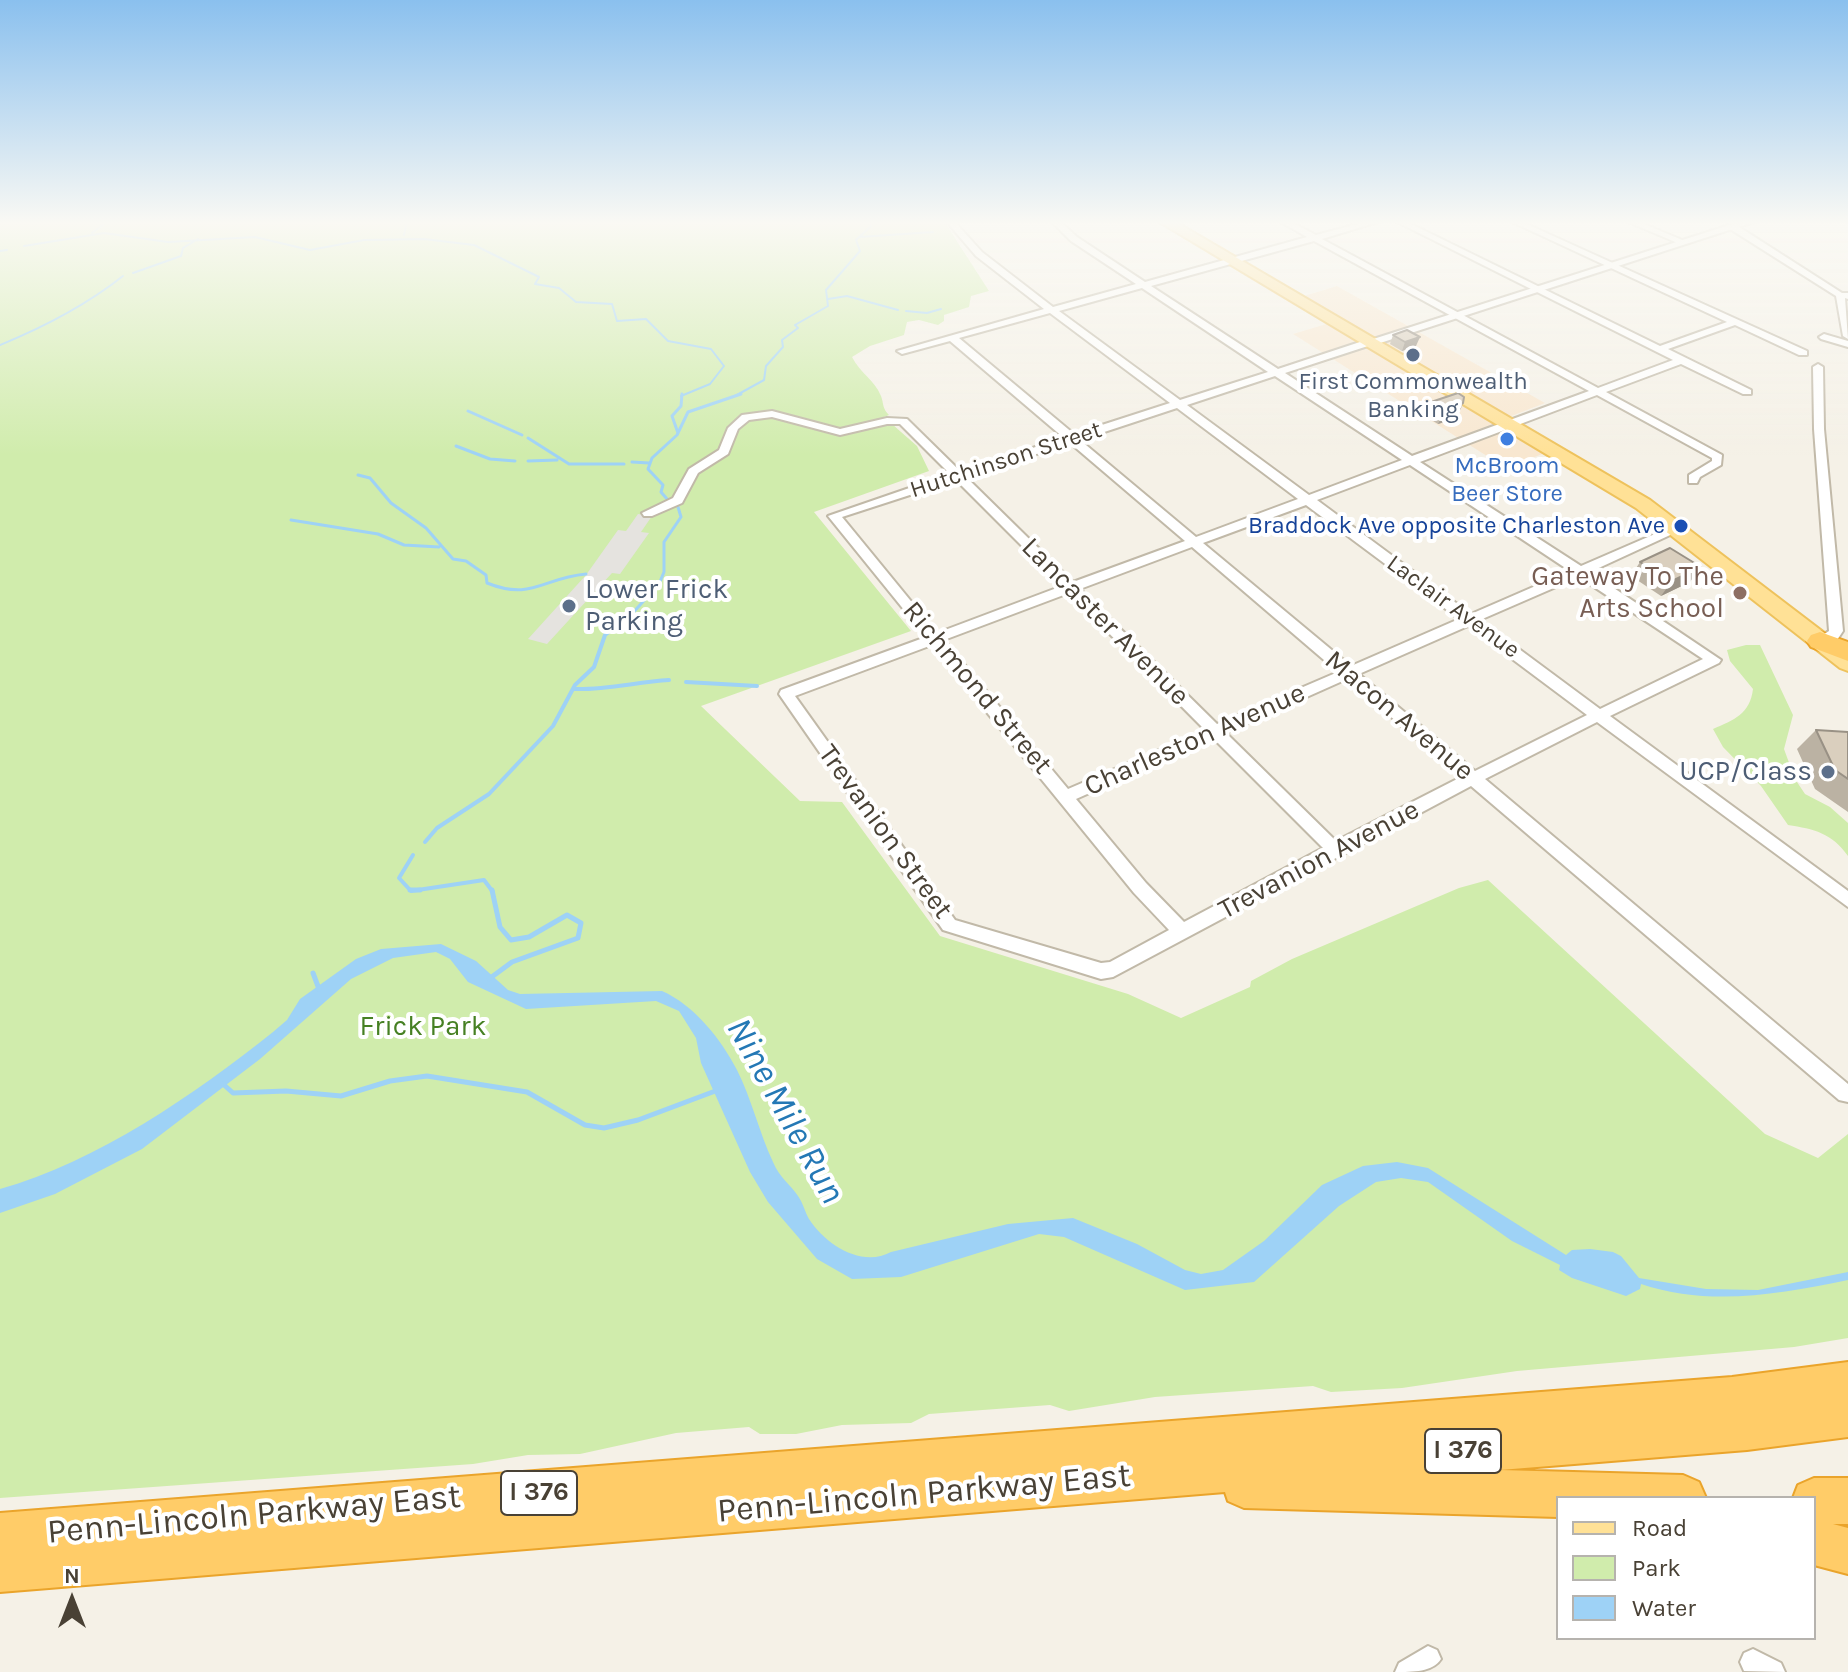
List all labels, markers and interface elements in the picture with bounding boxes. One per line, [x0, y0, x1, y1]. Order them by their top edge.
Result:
marker: First Commonwealth Banking [1404, 346, 1422, 364]
place label: First Commonwealth Banking [1298, 368, 1528, 424]
street label: Hutchinson Street [906, 415, 1106, 505]
marker: McBroom Beer Store [1498, 430, 1516, 448]
place label: McBroom Beer Store [1451, 452, 1563, 508]
place label: Braddock Ave opposite Charleston Ave [1248, 512, 1665, 540]
marker: Braddock Ave opposite Charleston Ave [1672, 517, 1690, 535]
street label: Lancaster Avenue [1014, 531, 1196, 713]
street label: Laclair Avenue [1381, 549, 1525, 665]
place label: Gateway To The Arts School [1531, 560, 1724, 626]
place label: Lower Frick Parking [585, 573, 728, 639]
marker: Gateway To The Arts School [1731, 584, 1749, 602]
street label: Richmond Street [895, 595, 1059, 781]
marker: Lower Frick Parking [560, 597, 578, 615]
street label: Macon Avenue [1318, 644, 1480, 788]
street label: Charleston Avenue [1079, 676, 1311, 804]
street label: Trevanion Street [811, 738, 959, 926]
place label: UCP/Class [1679, 755, 1812, 789]
marker: UCP/Class [1819, 763, 1837, 781]
street label: Trevanion Avenue [1213, 793, 1425, 927]
park label: Frick Park [360, 1010, 486, 1044]
water label: Nine Mile Run [716, 1011, 854, 1211]
road number: I 376 [1425, 1429, 1501, 1473]
street label: Penn-Lincoln Parkway East [716, 1456, 1132, 1532]
road number: I 376 [501, 1471, 577, 1515]
street label: Penn-Lincoln Parkway East [46, 1477, 462, 1553]
legend [1556, 1496, 1816, 1640]
text: Road [1632, 1514, 1687, 1542]
text: Park [1632, 1554, 1681, 1582]
north arrow [32, 1560, 112, 1640]
text: N [64, 1563, 80, 1589]
text: Water [1632, 1594, 1696, 1622]

